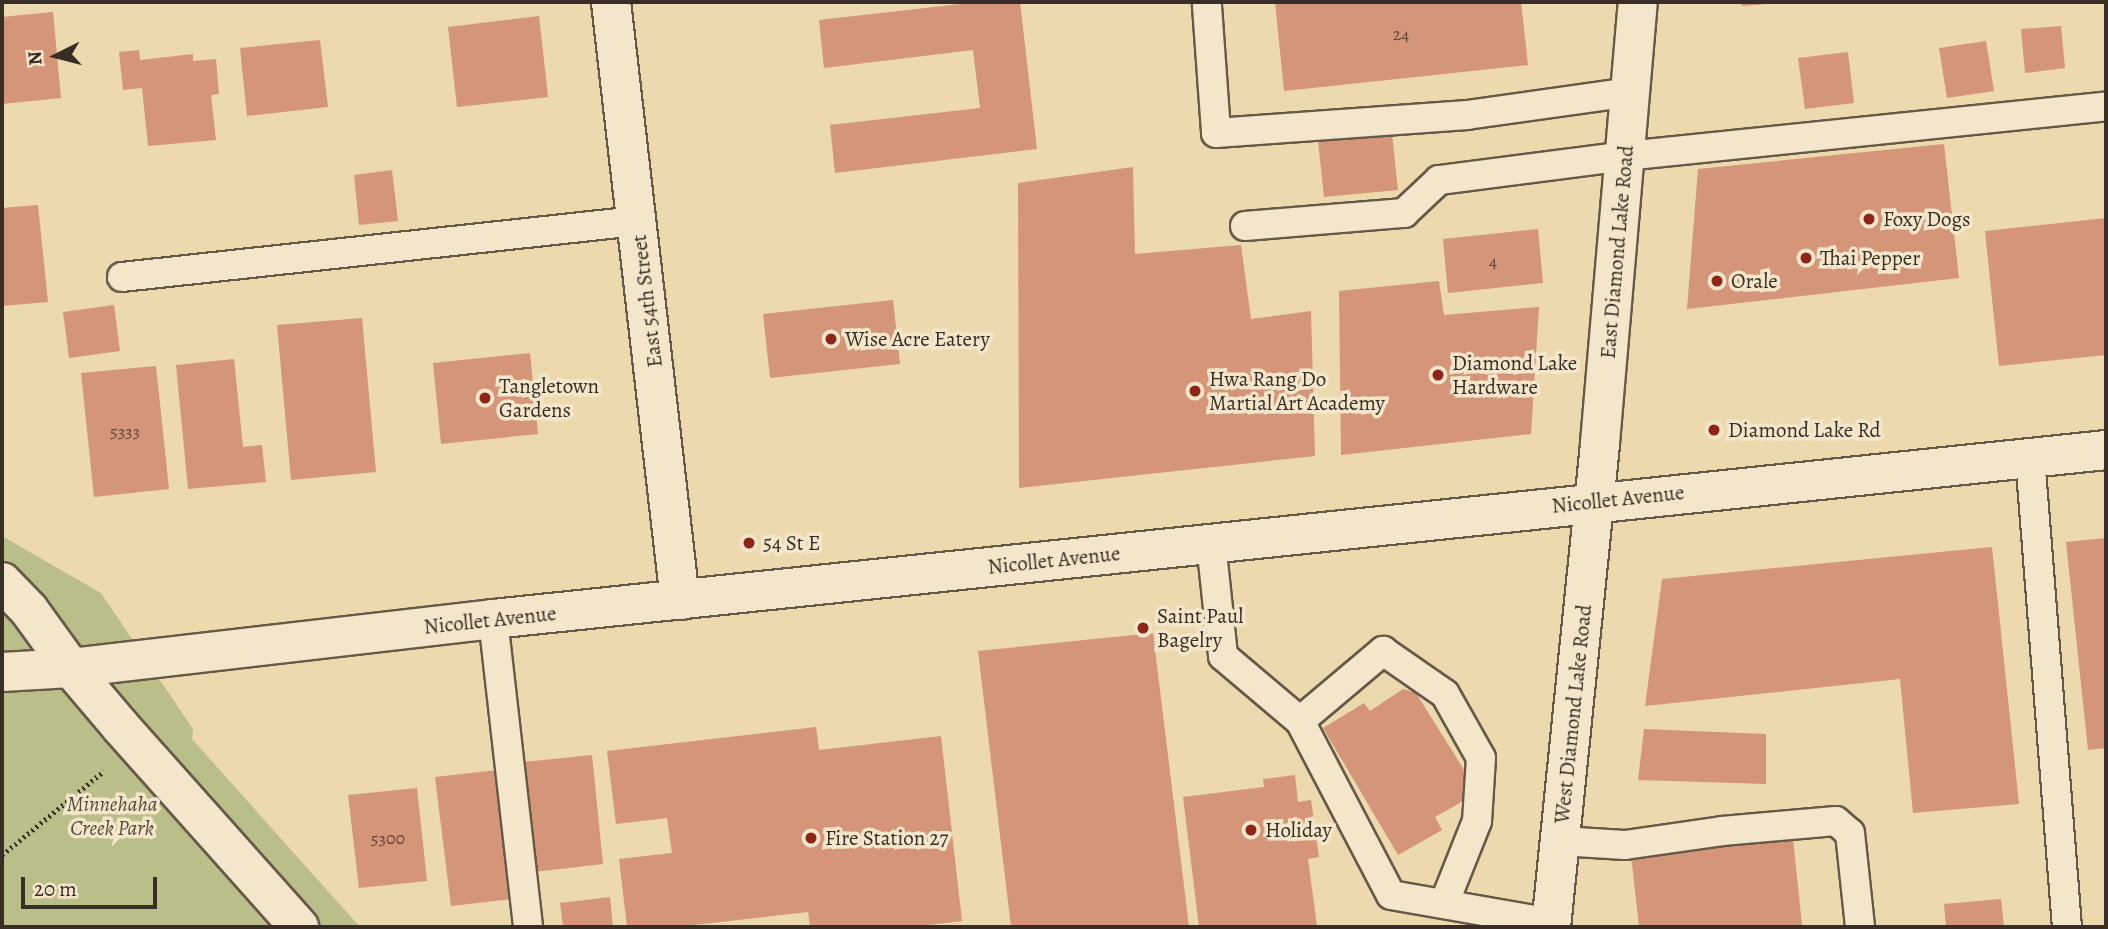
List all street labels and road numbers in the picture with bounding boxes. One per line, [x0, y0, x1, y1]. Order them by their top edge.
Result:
street label: East Diamond Lake Road [1595, 144, 1639, 360]
street label: East 54th Street [626, 233, 668, 369]
street label: Nicollet Avenue [1550, 480, 1686, 518]
street label: Nicollet Avenue [986, 541, 1122, 579]
street label: Nicollet Avenue [422, 601, 558, 639]
street label: West Diamond Lake Road [1549, 603, 1597, 825]

